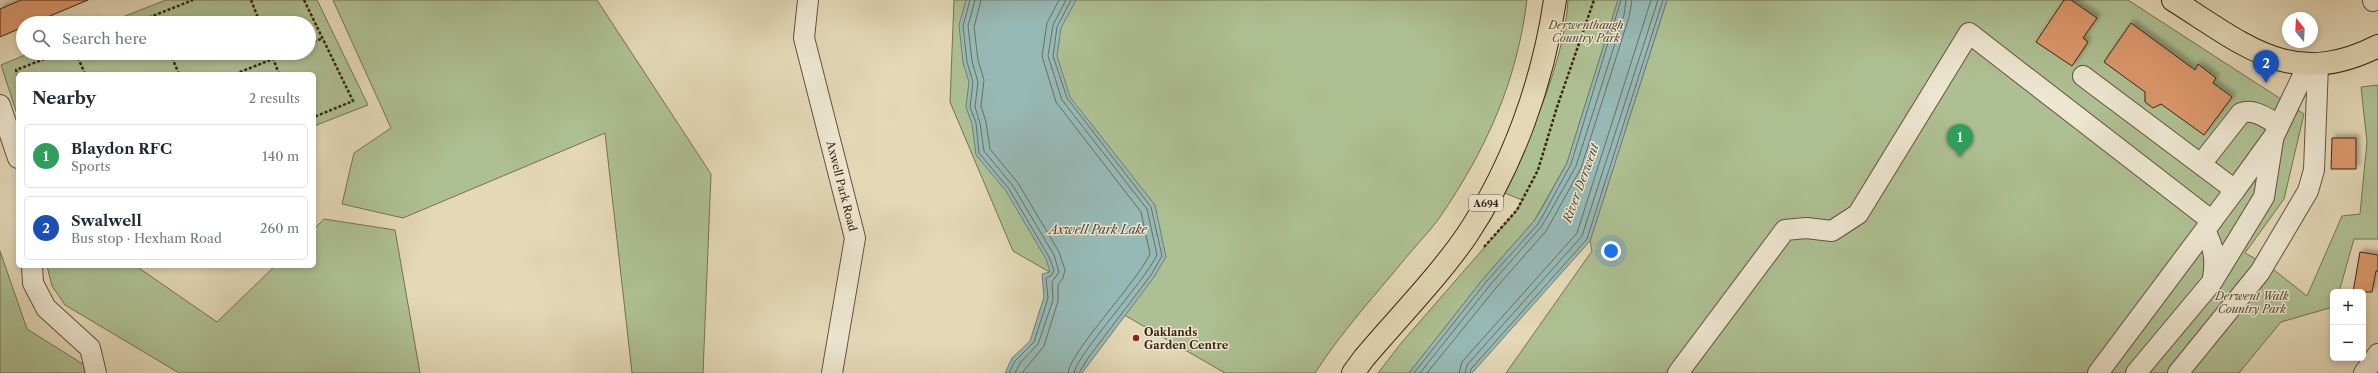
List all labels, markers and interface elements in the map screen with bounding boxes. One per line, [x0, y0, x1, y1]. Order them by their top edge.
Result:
north arrow [2282, 12, 2318, 48]
search box [16, 16, 316, 60]
park label: Derwenthaugh Country Park [1548, 18, 1623, 45]
icon: search [30, 27, 52, 49]
text: Search here [62, 29, 147, 48]
pin: 2 [2253, 50, 2279, 83]
text: Nearby [32, 88, 96, 108]
text: 2 results [249, 90, 300, 106]
pin: 1 [1947, 124, 1973, 157]
street label: Axwell Park Road [823, 138, 860, 233]
text: Blaydon RFC [71, 139, 172, 158]
water label: River Derwent [1559, 141, 1602, 225]
text: 1 [43, 148, 49, 164]
text: 140 m [262, 148, 299, 164]
text: Sports [71, 158, 110, 174]
road number: A694 [1469, 195, 1503, 211]
text: Swalwell [71, 211, 142, 230]
text: 2 [42, 220, 50, 236]
text: 260 m [260, 220, 299, 236]
water label: Axwell Park Lake [1047, 222, 1148, 237]
text: Bus stop · Hexham Road [71, 230, 222, 246]
your location [1601, 241, 1621, 261]
park label: Derwent Walk Country Park [2214, 289, 2289, 316]
map controls [2330, 289, 2366, 361]
button: + [2330, 289, 2366, 325]
place label: Oaklands Garden Centre [1144, 325, 1229, 352]
button: − [2330, 325, 2366, 361]
marker: Oaklands Garden Centre [1131, 333, 1141, 343]

